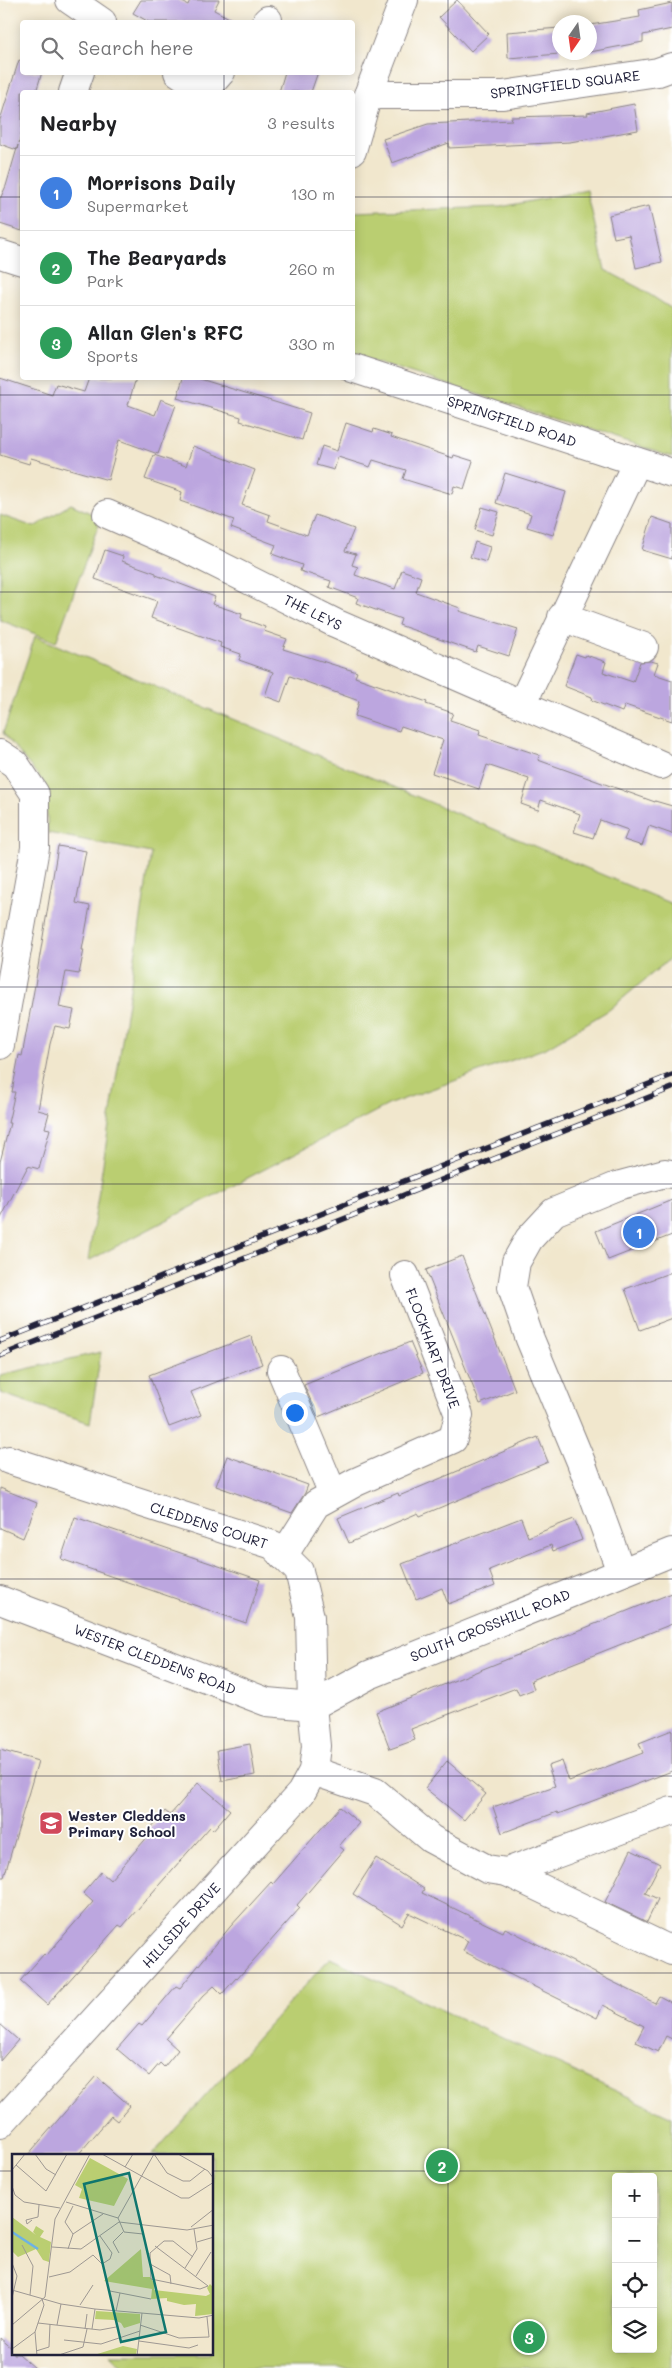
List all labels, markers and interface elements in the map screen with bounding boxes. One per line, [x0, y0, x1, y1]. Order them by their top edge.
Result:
north arrow [552, 15, 597, 60]
search box [20, 20, 355, 75]
icon: search [38, 34, 66, 62]
text: Search here [78, 35, 194, 60]
street label: SPRINGFIELD SQUARE [489, 65, 641, 103]
text: Nearby [40, 109, 117, 136]
text: 3 results [267, 112, 335, 133]
text: Morrisons Daily [87, 170, 236, 195]
text: 1 [52, 183, 60, 204]
text: 130 m [291, 183, 335, 204]
text: Supermarket [87, 195, 189, 216]
text: The Bearyards [87, 245, 227, 270]
text: 2 [52, 258, 60, 279]
text: 260 m [289, 258, 335, 279]
text: Park [87, 270, 123, 291]
text: Allan Glen's RFC [87, 320, 243, 345]
text: 3 [51, 333, 61, 354]
text: 330 m [289, 333, 335, 354]
text: Sports [87, 345, 138, 366]
street label: SPRINGFIELD ROAD [445, 391, 579, 451]
street label: THE LEYS [281, 590, 345, 634]
pin: 1 [623, 1213, 655, 1251]
street label: FLOCKHART DRIVE [401, 1285, 465, 1411]
your location [282, 1400, 308, 1426]
street label: CLEDDENS COURT [148, 1497, 270, 1553]
street label: SOUTH CROSSHILL ROAD [407, 1584, 573, 1666]
street label: WESTER CLEDDENS ROAD [71, 1619, 239, 1699]
place label: Wester Cleddens Primary School [68, 1806, 186, 1841]
school or university icon: Wester Cleddens Primary School [38, 1810, 64, 1836]
street label: HILLSIDE DRIVE [138, 1878, 224, 1972]
pin: 2 [426, 2147, 458, 2185]
inset map [12, 2154, 214, 2356]
map controls [612, 2173, 657, 2353]
button: + [612, 2173, 657, 2218]
button: − [612, 2218, 657, 2263]
button: locate [612, 2263, 657, 2308]
button: layers [612, 2308, 657, 2353]
pin: 3 [513, 2318, 545, 2356]

